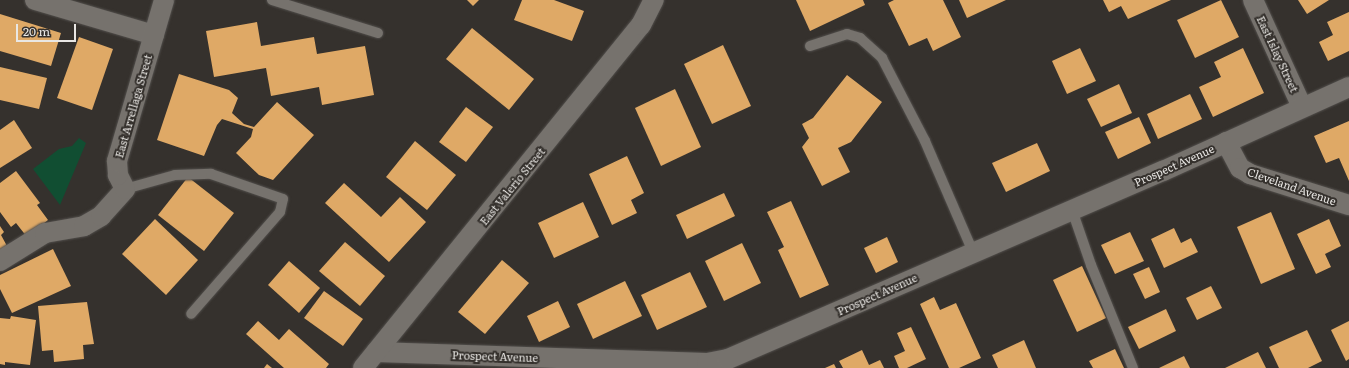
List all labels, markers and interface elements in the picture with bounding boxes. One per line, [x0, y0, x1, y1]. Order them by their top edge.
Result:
street label: East Islay Street [1255, 14, 1301, 94]
scale bar [18, 16, 78, 42]
text: 20 m [23, 22, 50, 40]
street label: East Arrellaga Street [112, 53, 154, 159]
street label: Prospect Avenue [1132, 141, 1216, 189]
street label: East Valerio Street [477, 145, 547, 227]
street label: Cleveland Avenue [1246, 165, 1338, 207]
street label: Prospect Avenue [835, 270, 919, 318]
street label: Prospect Avenue [452, 348, 538, 364]

